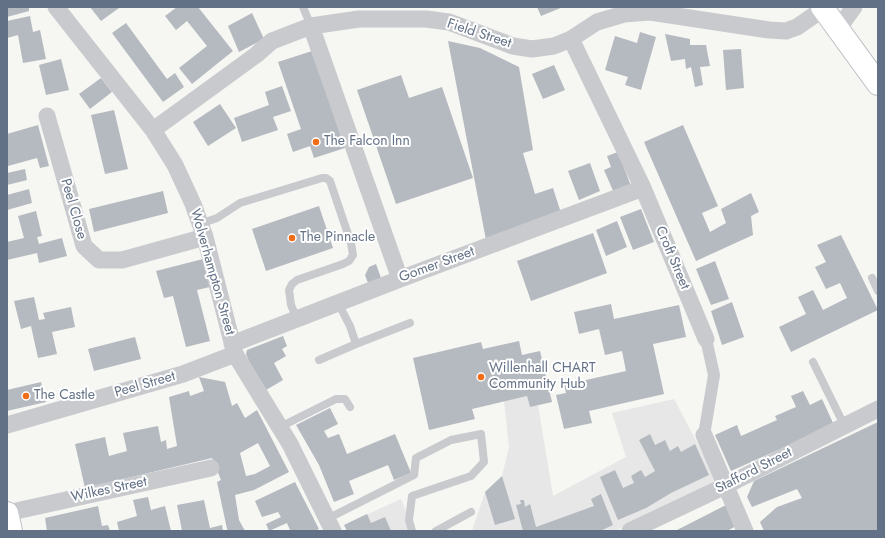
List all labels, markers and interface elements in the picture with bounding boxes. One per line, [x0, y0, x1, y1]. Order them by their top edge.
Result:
street label: Field Street [445, 16, 513, 52]
place label: The Falcon Inn [324, 134, 410, 150]
marker: The Falcon Inn [311, 137, 321, 147]
street label: Peel Close [56, 177, 90, 241]
street label: Wolverhampton Street [186, 207, 238, 337]
street label: Croft Street [651, 224, 693, 292]
place label: The Pinnacle [300, 230, 375, 246]
marker: The Pinnacle [287, 233, 297, 243]
street label: Gomer Street [397, 244, 477, 286]
place label: Willenhall CHART Community Hub [489, 361, 595, 394]
street label: Peel Street [113, 368, 177, 402]
marker: Willenhall CHART Community Hub [476, 372, 486, 382]
place label: The Castle [34, 388, 95, 404]
marker: The Castle [21, 391, 31, 401]
street label: Stafford Street [713, 444, 795, 498]
street label: Wilkes Street [70, 474, 148, 506]

